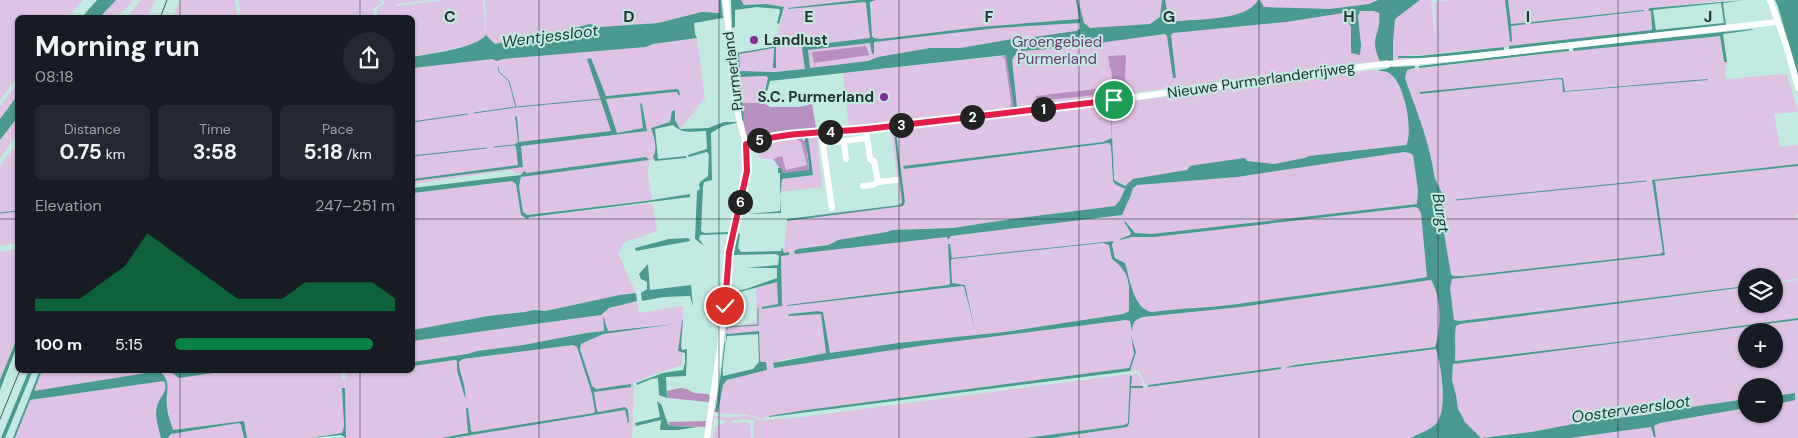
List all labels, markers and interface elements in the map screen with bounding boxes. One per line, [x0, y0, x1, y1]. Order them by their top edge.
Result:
text: C [444, 6, 456, 27]
text: D [623, 6, 635, 27]
text: E [804, 6, 814, 27]
text: F [985, 6, 994, 27]
text: G [1163, 6, 1175, 27]
text: H [1343, 6, 1355, 27]
text: I [1526, 6, 1530, 27]
text: J [1704, 6, 1712, 27]
water label: Wentjessloot [501, 20, 600, 52]
text: Morning run [35, 28, 200, 65]
street label: Purmerland [718, 30, 748, 112]
place label: Landlust [764, 30, 828, 50]
button: share [343, 32, 395, 84]
park label: Groengebied Purmerland [1012, 32, 1102, 69]
marker: Landlust [748, 34, 760, 46]
street label: Nieuwe Purmerlanderrijweg [1166, 57, 1356, 103]
text: 08:18 [35, 66, 74, 87]
pin [1093, 79, 1135, 121]
icon: arrive [1100, 86, 1128, 114]
place label: S.C. Purmerland [757, 87, 874, 107]
marker: S.C. Purmerland [878, 91, 890, 103]
pin: 1 [1030, 96, 1056, 122]
text: 1 [1041, 100, 1046, 118]
pin: 2 [960, 104, 984, 130]
text: 2 [968, 108, 977, 126]
pin: 3 [888, 112, 914, 138]
text: 3 [897, 116, 906, 134]
text: Distance [64, 120, 121, 138]
text: Time [199, 120, 231, 138]
text: Pace [322, 120, 353, 138]
pin: 4 [818, 120, 842, 144]
text: 4 [826, 123, 835, 141]
pin: 5 [746, 128, 772, 152]
text: 5 [755, 131, 764, 149]
text: 0.75 [59, 138, 102, 166]
text: 3:58 [193, 138, 237, 166]
text: 5:18 [304, 138, 343, 166]
text: km [102, 145, 125, 163]
text: /km [343, 145, 372, 163]
pin: 6 [728, 190, 752, 214]
water label: Burgt [1428, 192, 1455, 235]
text: 6 [736, 193, 745, 211]
text: Elevation [35, 195, 102, 216]
text: 247–251 m [315, 195, 395, 216]
map controls [1738, 268, 1783, 423]
button: layers [1738, 268, 1783, 313]
pin [704, 285, 746, 327]
icon: check [711, 292, 739, 320]
button: + [1738, 323, 1783, 368]
text: 100 m [35, 334, 82, 355]
text: 5:15 [115, 334, 143, 355]
button: − [1738, 378, 1783, 423]
water label: Oosterveersloot [1570, 390, 1693, 428]

